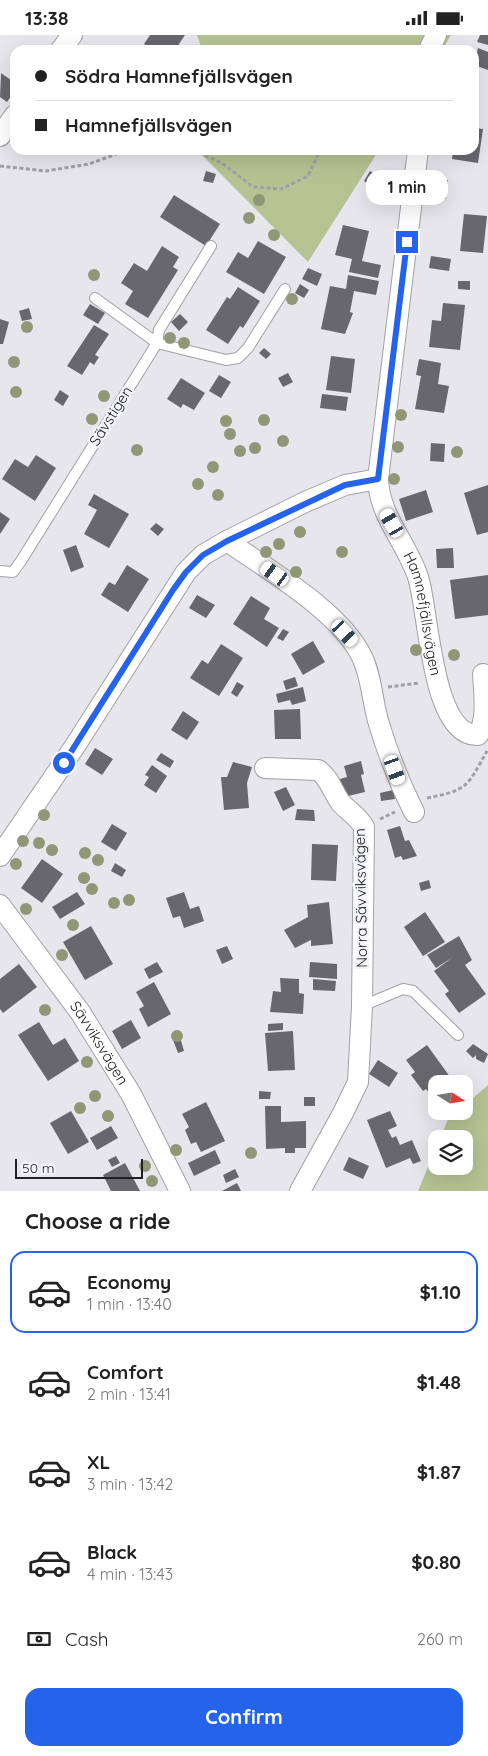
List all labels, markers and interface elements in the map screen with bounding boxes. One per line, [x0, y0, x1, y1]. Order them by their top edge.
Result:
text: 13:38 [25, 6, 68, 30]
text: Södra Hamnefjällsvägen [65, 64, 293, 88]
text: Hamnefjällsvägen [65, 113, 232, 137]
callout: 1 min [366, 169, 448, 205]
text: 1 min [388, 177, 426, 197]
route end [396, 231, 418, 253]
street label: Sävstigen [85, 382, 136, 449]
car [378, 506, 405, 540]
street label: Hamnefjällsvägen [399, 548, 446, 677]
car [258, 559, 291, 589]
car [329, 617, 360, 649]
route start [53, 752, 75, 774]
car [382, 753, 407, 787]
street label: Norra Sävviksvägen [350, 828, 371, 968]
street label: Sävviksvägen [66, 997, 133, 1088]
north arrow [428, 1075, 472, 1120]
map controls [428, 1075, 473, 1175]
button: layers [428, 1130, 473, 1175]
scale bar [15, 1156, 142, 1179]
text: 50 m [22, 1159, 55, 1177]
text: Choose a ride [25, 1207, 170, 1235]
icon: car [27, 1270, 72, 1315]
text: Economy [87, 1270, 171, 1294]
text: $1.10 [419, 1280, 461, 1304]
text: 1 min · 13:40 [87, 1294, 172, 1314]
icon: car [27, 1360, 72, 1405]
text: Comfort [87, 1360, 164, 1384]
text: $1.48 [417, 1370, 461, 1394]
text: 2 min · 13:41 [87, 1384, 171, 1404]
icon: car [27, 1450, 72, 1495]
text: XL [87, 1450, 110, 1474]
text: $1.87 [417, 1460, 461, 1484]
text: 3 min · 13:42 [87, 1474, 173, 1494]
icon: car [27, 1540, 72, 1585]
text: Black [87, 1540, 137, 1564]
text: $0.80 [411, 1550, 461, 1574]
text: 4 min · 13:43 [87, 1564, 173, 1584]
icon: cash [25, 1625, 53, 1653]
text: Cash [65, 1627, 109, 1651]
text: 260 m [417, 1629, 463, 1649]
button: Confirm [25, 1688, 463, 1746]

